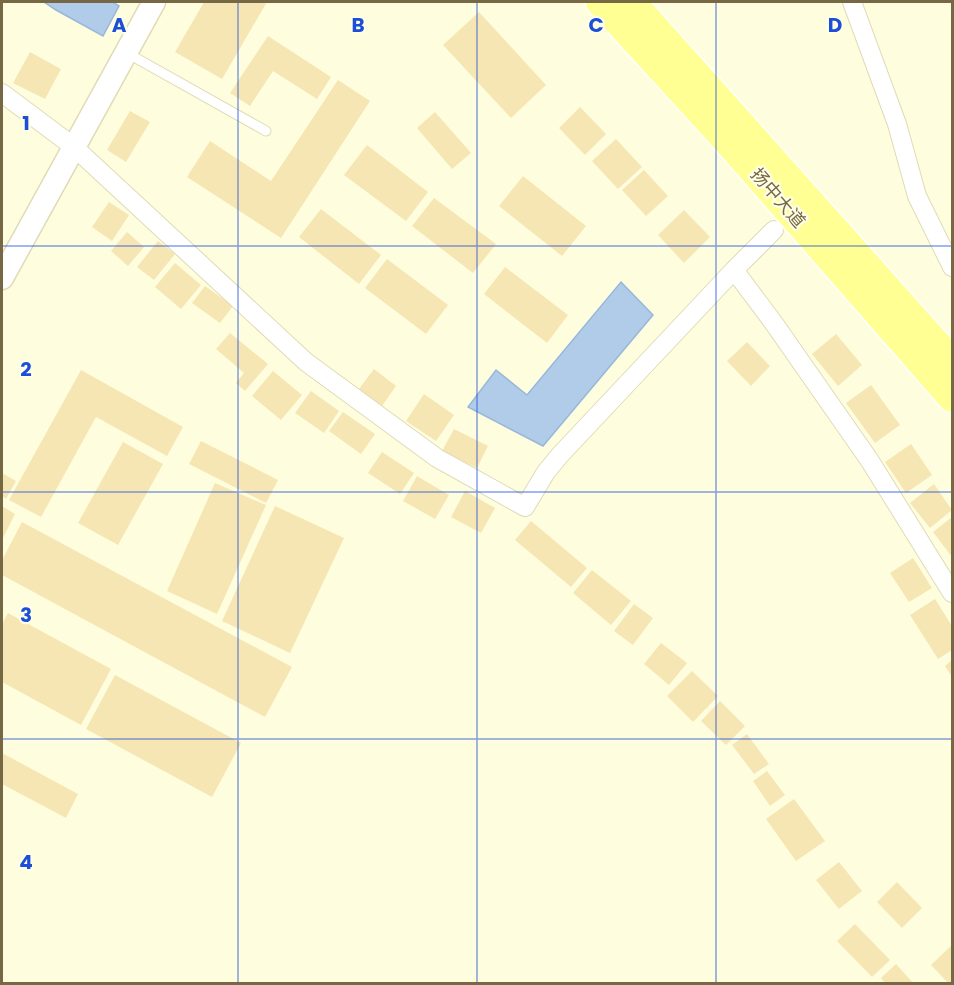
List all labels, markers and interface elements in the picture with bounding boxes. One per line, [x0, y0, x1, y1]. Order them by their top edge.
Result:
text: A [112, 11, 127, 39]
text: B [351, 11, 365, 39]
text: C [588, 11, 604, 39]
text: D [828, 11, 842, 39]
text: 1 [22, 109, 30, 137]
street label: 扬中大道 [745, 162, 811, 233]
text: 2 [20, 355, 32, 383]
text: 3 [20, 601, 32, 629]
text: 4 [19, 848, 33, 876]

